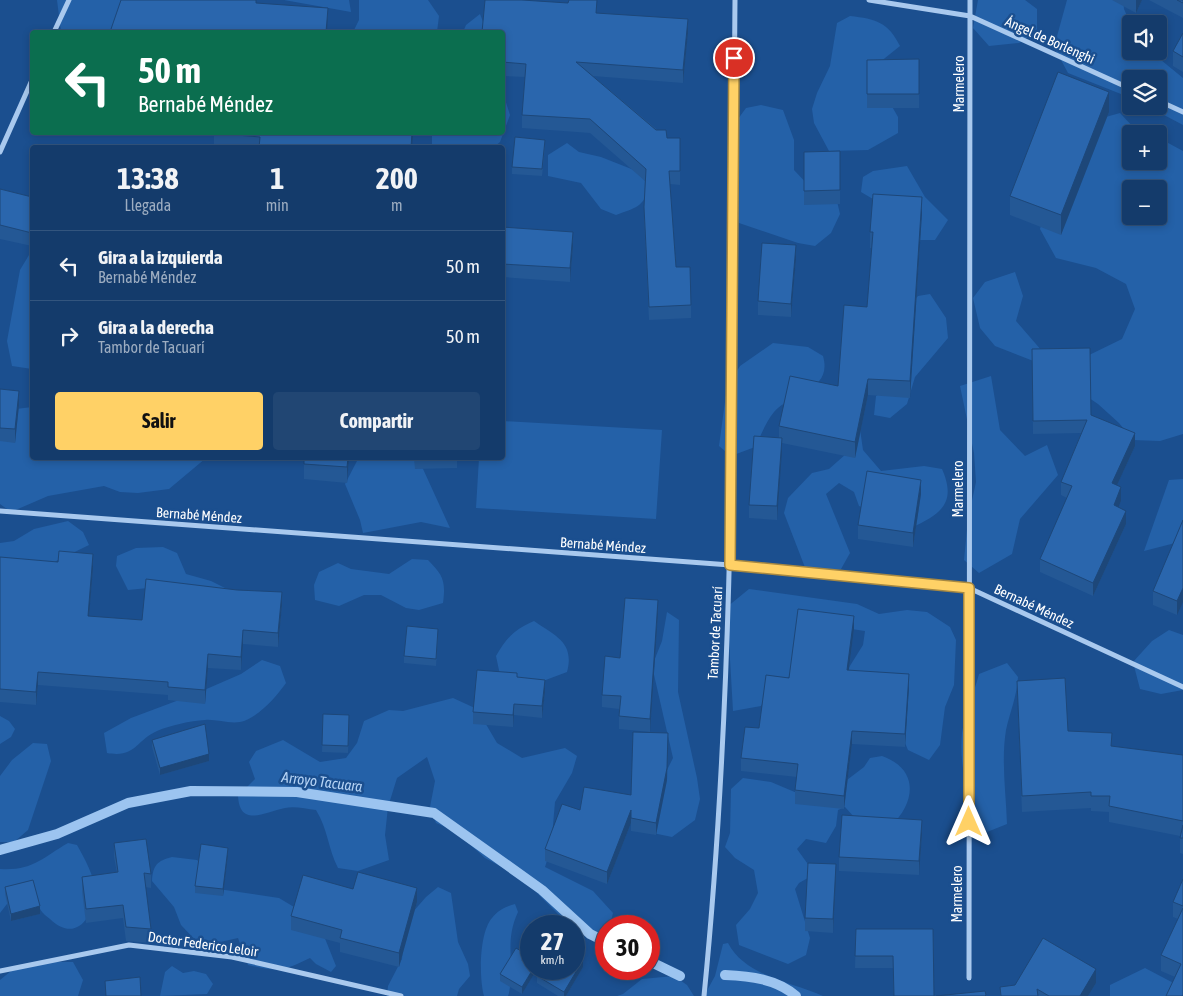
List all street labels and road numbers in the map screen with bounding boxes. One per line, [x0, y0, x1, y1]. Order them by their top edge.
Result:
street label: Ángel de Borlenghi [1003, 13, 1097, 67]
street label: Marmelero [951, 55, 967, 113]
street label: Marmelero [950, 460, 966, 518]
street label: Bernabé Méndez [156, 504, 242, 526]
street label: Bernabé Méndez [560, 534, 646, 556]
street label: Bernabé Méndez [992, 581, 1076, 631]
street label: Tambor de Tacuarí [705, 586, 725, 680]
street label: Marmelero [949, 865, 965, 923]
street label: Doctor Federico Leloir [147, 928, 260, 960]

